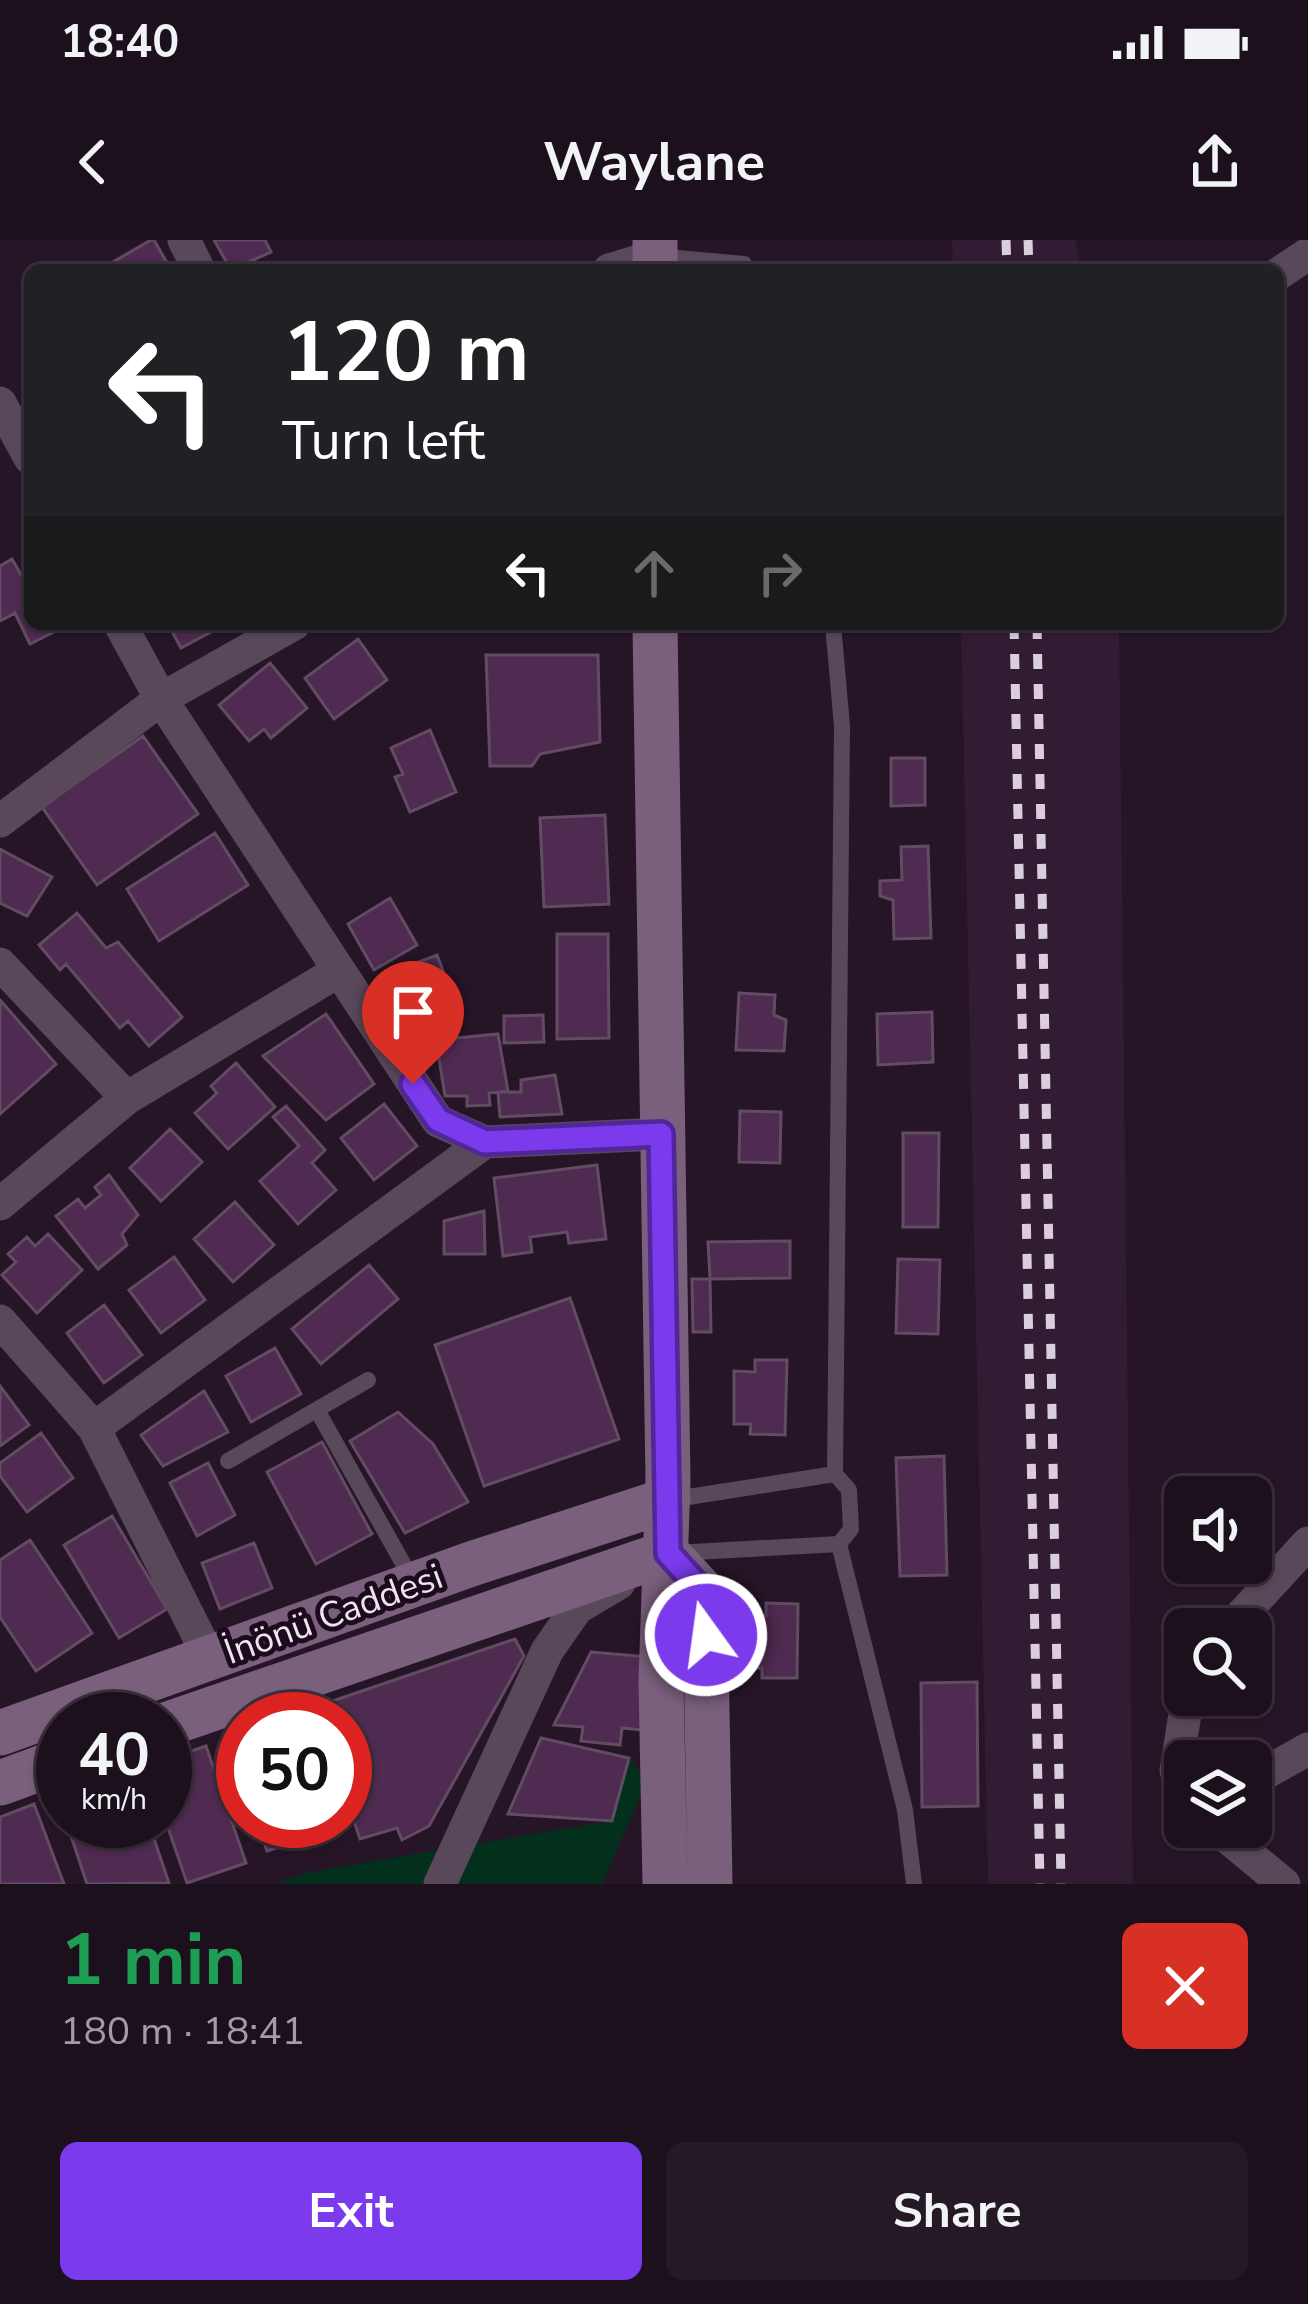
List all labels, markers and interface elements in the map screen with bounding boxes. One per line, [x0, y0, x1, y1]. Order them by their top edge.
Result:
text: 18:40 [60, 12, 179, 73]
text: Waylane [543, 125, 765, 199]
icon: back [60, 129, 126, 195]
icon: share [1182, 129, 1248, 195]
text: 120 m [282, 295, 530, 410]
icon: left [84, 312, 240, 468]
text: Turn left [282, 404, 485, 478]
icon: left [495, 540, 561, 606]
icon: ahead [621, 540, 687, 606]
icon: right [747, 540, 813, 606]
pin [362, 961, 464, 1084]
icon: arrive [380, 979, 446, 1045]
map controls [1164, 1476, 1272, 1848]
button: sound [1164, 1476, 1272, 1584]
street label: İnönü Caddesi [217, 1552, 450, 1677]
position arrow [643, 1572, 769, 1698]
button: search [1164, 1608, 1272, 1716]
speed limit sign: 50 [216, 1692, 372, 1848]
text: 40 [78, 1714, 150, 1796]
button: layers [1164, 1740, 1272, 1848]
text: km/h [81, 1779, 147, 1820]
text: 1 min [60, 1911, 246, 2009]
button: close [1122, 1923, 1248, 2049]
text: 180 m · 18:41 [60, 2005, 305, 2058]
button: Exit [60, 2142, 642, 2280]
button: Share [666, 2142, 1248, 2280]

